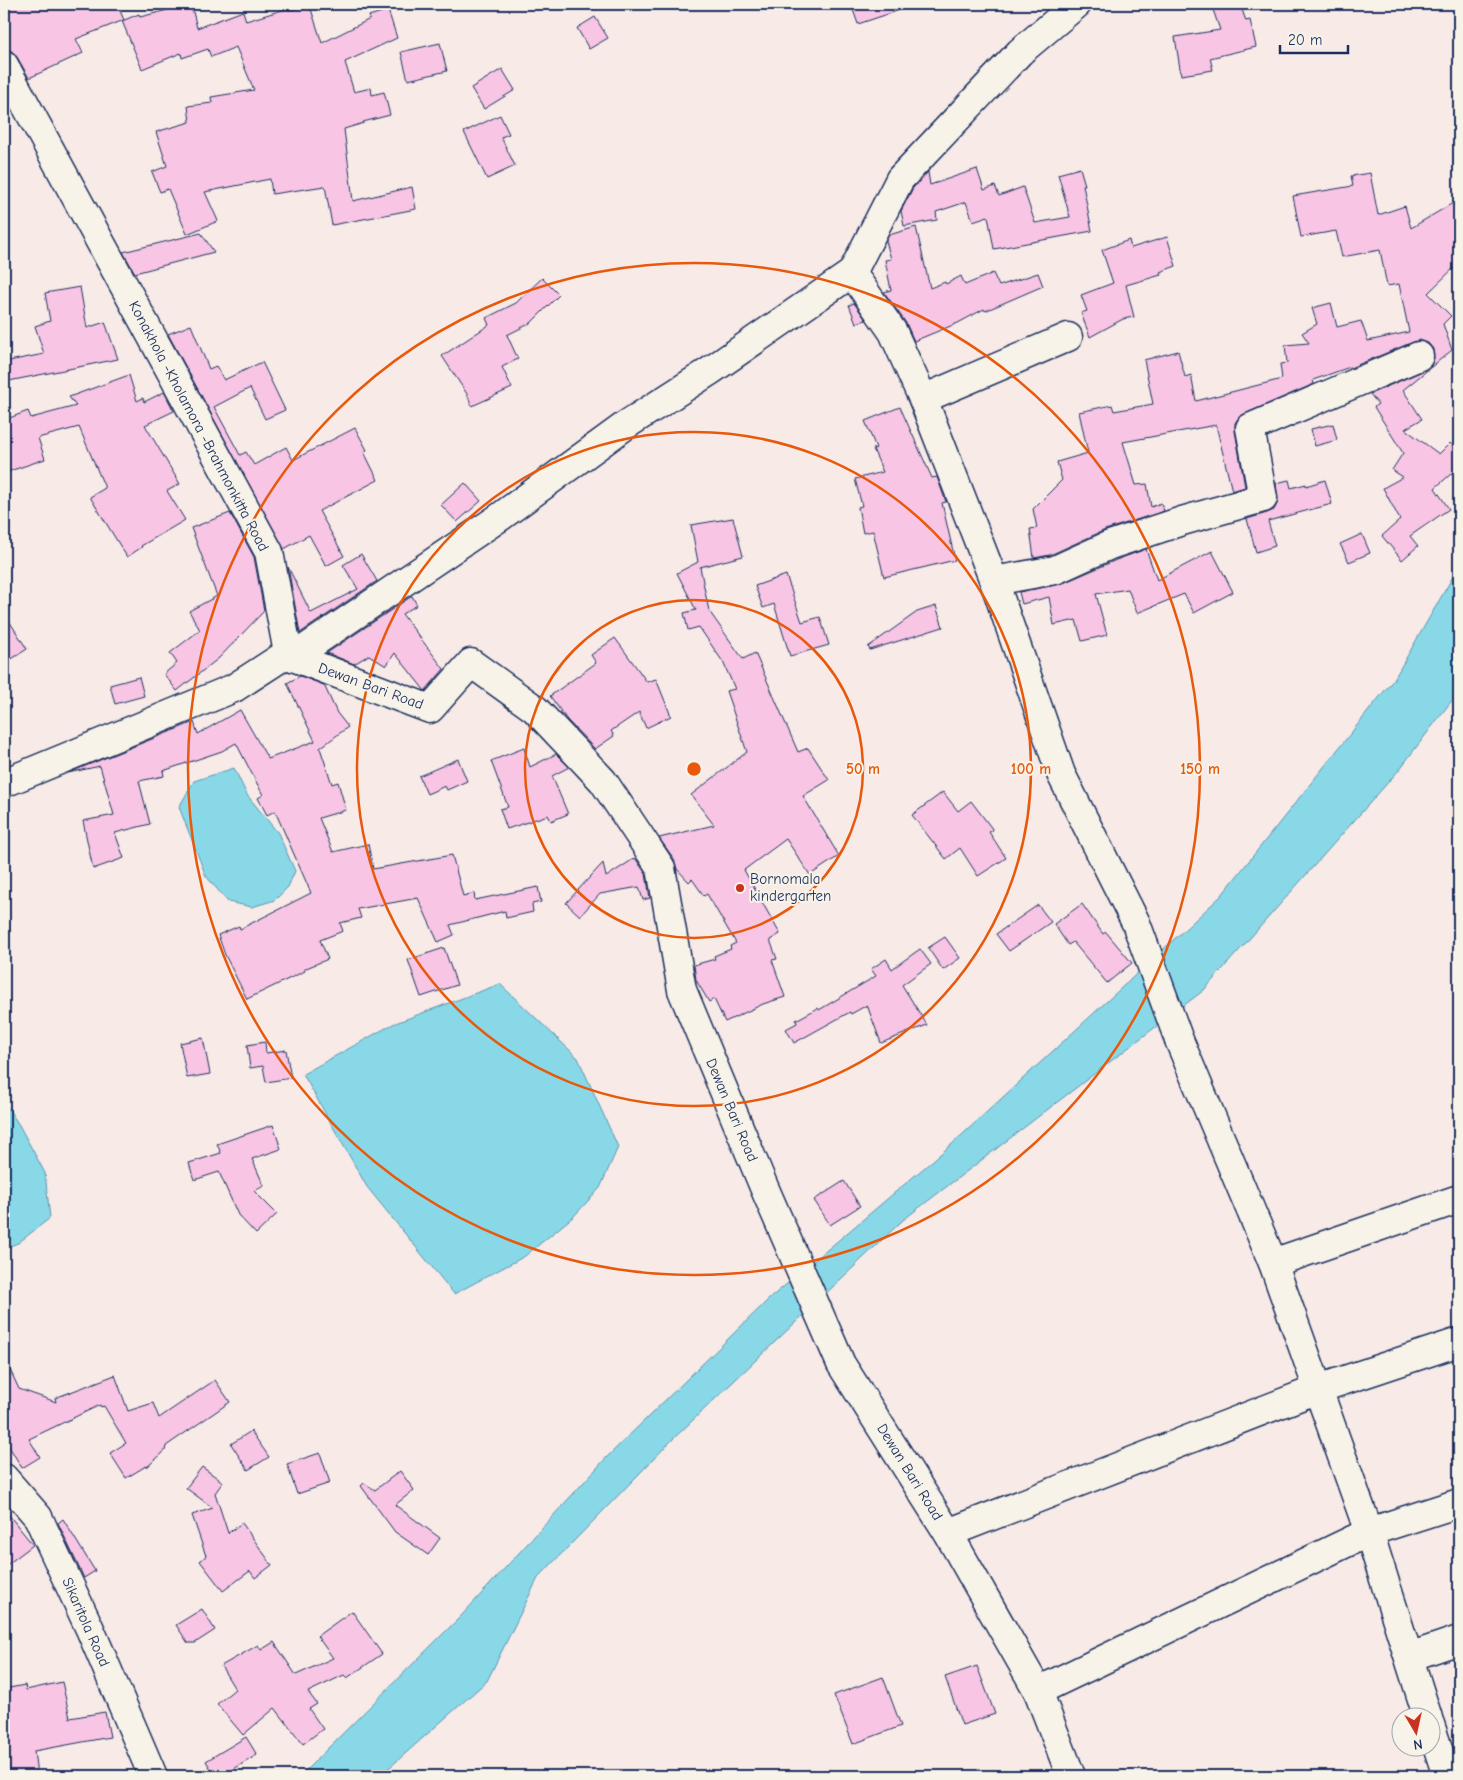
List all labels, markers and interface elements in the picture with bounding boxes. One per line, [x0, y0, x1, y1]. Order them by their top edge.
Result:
scale bar [1280, 22, 1348, 54]
text: 20 m [1288, 31, 1322, 49]
street label: Konakhola -Kholamora -Brahmonkitta Road [125, 298, 273, 554]
street label: Dewan Bari Road [316, 659, 426, 713]
centre of rings [685, 760, 703, 778]
text: 50 m [846, 760, 880, 778]
text: 100 m [1011, 760, 1051, 778]
text: 150 m [1180, 760, 1220, 778]
place label: Bornomala kindergarten [750, 870, 831, 905]
marker: Bornomala kindergarten [734, 882, 746, 894]
street label: Dewan Bari Road [702, 1056, 762, 1164]
street label: Dewan Bari Road [873, 1420, 947, 1524]
street label: Sikaritola Road [58, 1575, 114, 1669]
north arrow [1390, 1708, 1440, 1758]
text: N [1412, 1735, 1424, 1753]

